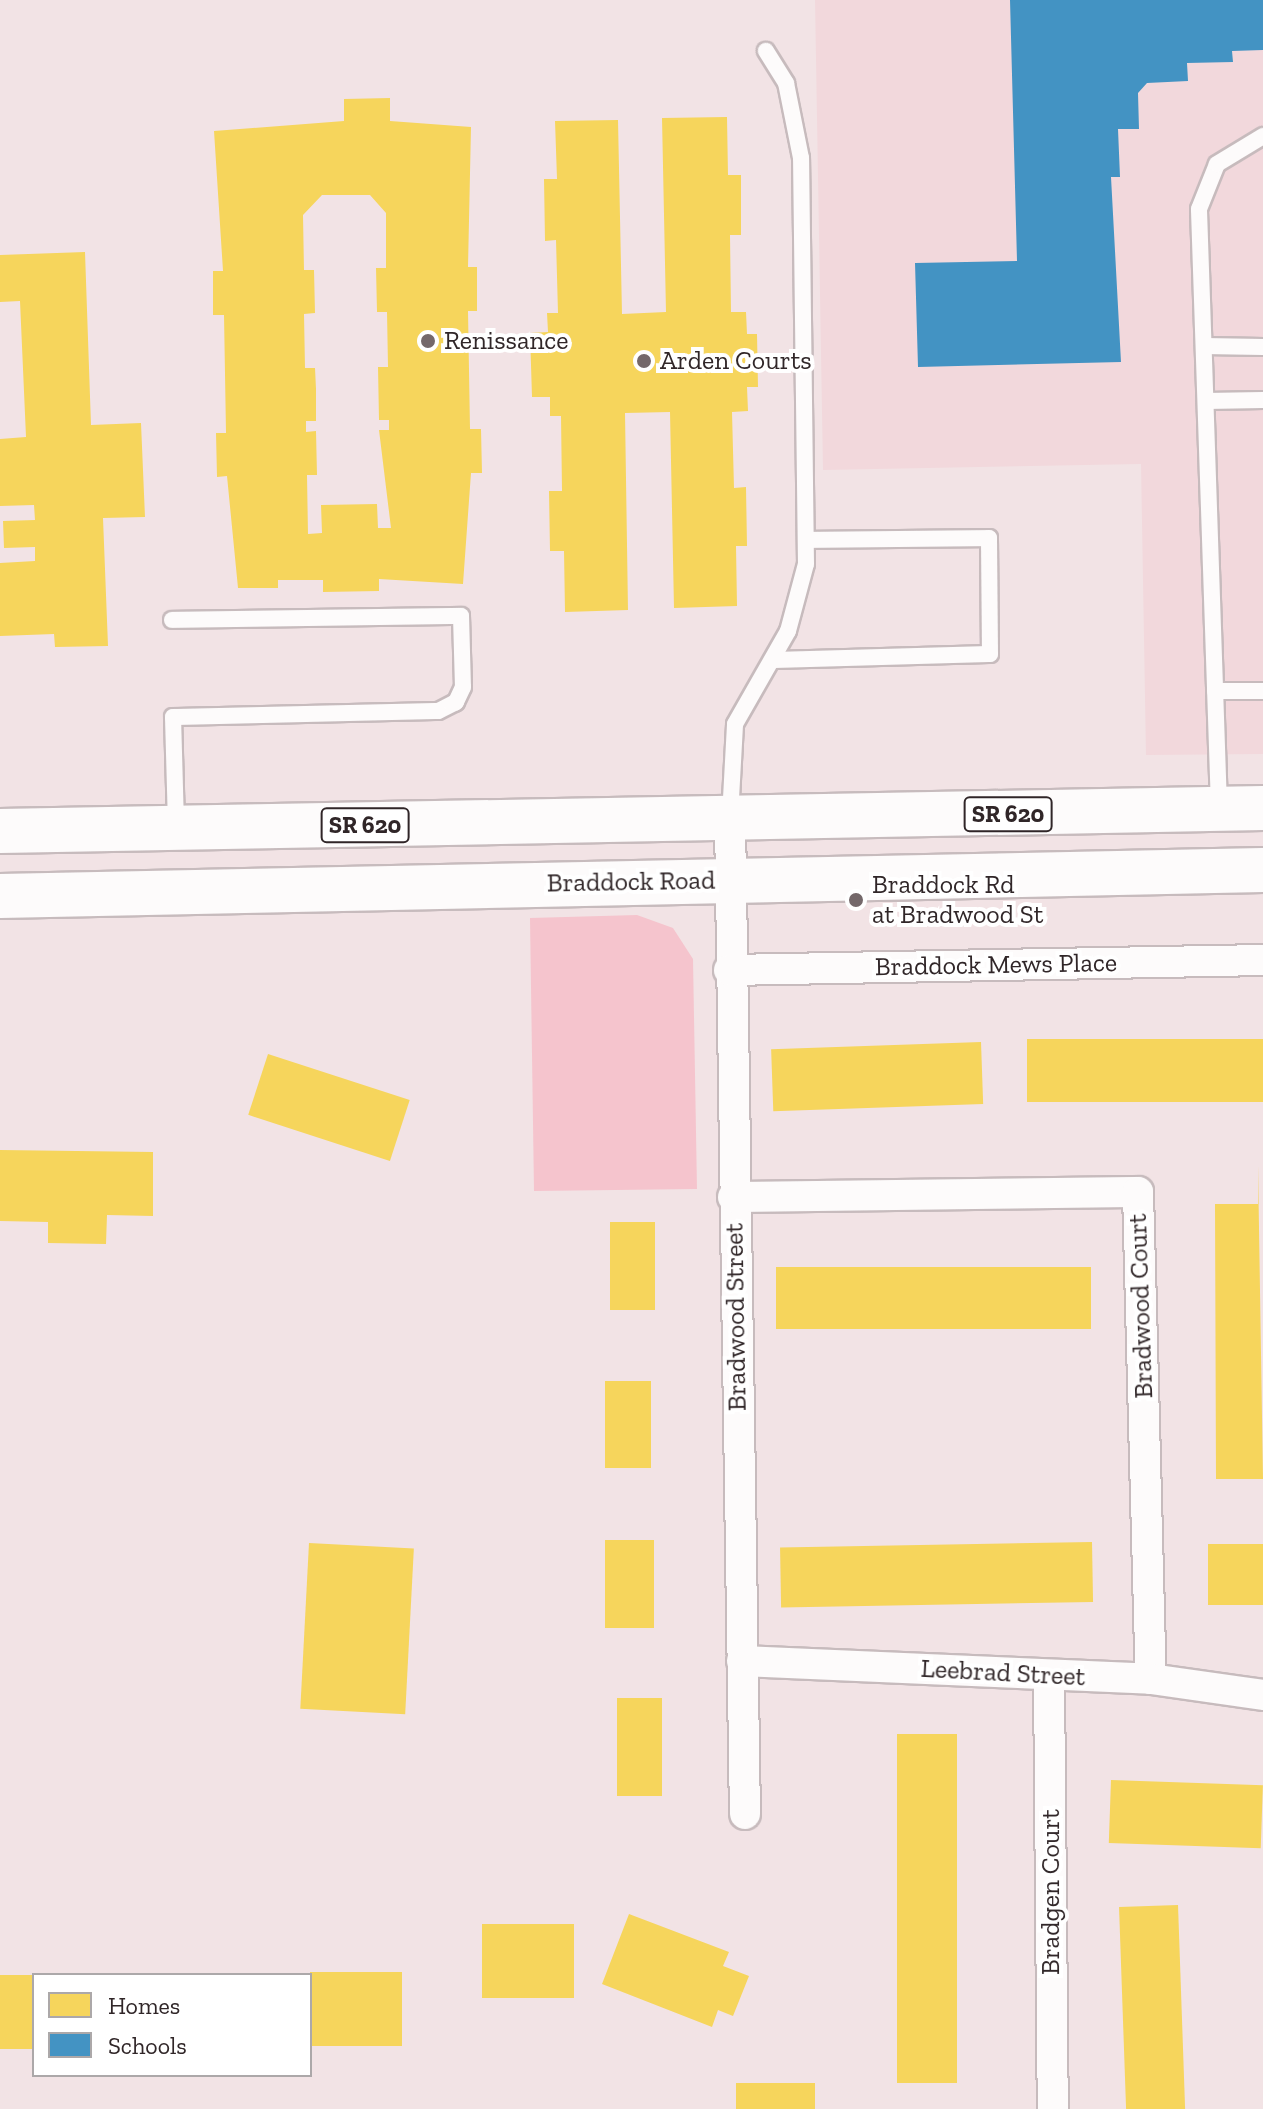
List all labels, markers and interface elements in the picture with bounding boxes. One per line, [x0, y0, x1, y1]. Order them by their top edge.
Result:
place label: Renissance [444, 325, 569, 357]
marker: Renissance [419, 332, 437, 350]
place label: Arden Courts [660, 345, 812, 377]
marker: Arden Courts [635, 352, 653, 370]
road number: SR 620 [962, 794, 1054, 834]
road number: SR 620 [319, 805, 411, 845]
street label: Braddock Road [547, 865, 715, 899]
place label: Braddock Rd at Bradwood St [872, 869, 1043, 930]
marker: Braddock Rd at Bradwood St [847, 891, 865, 909]
street label: Braddock Mews Place [875, 947, 1117, 983]
street label: Bradwood Court [1122, 1213, 1160, 1399]
street label: Bradwood Street [719, 1223, 753, 1411]
street label: Leebrad Street [920, 1653, 1086, 1693]
street label: Bradgen Court [1035, 1809, 1067, 1975]
legend [32, 1973, 312, 2077]
text: Homes [108, 1991, 180, 2020]
text: Schools [108, 2031, 187, 2060]

